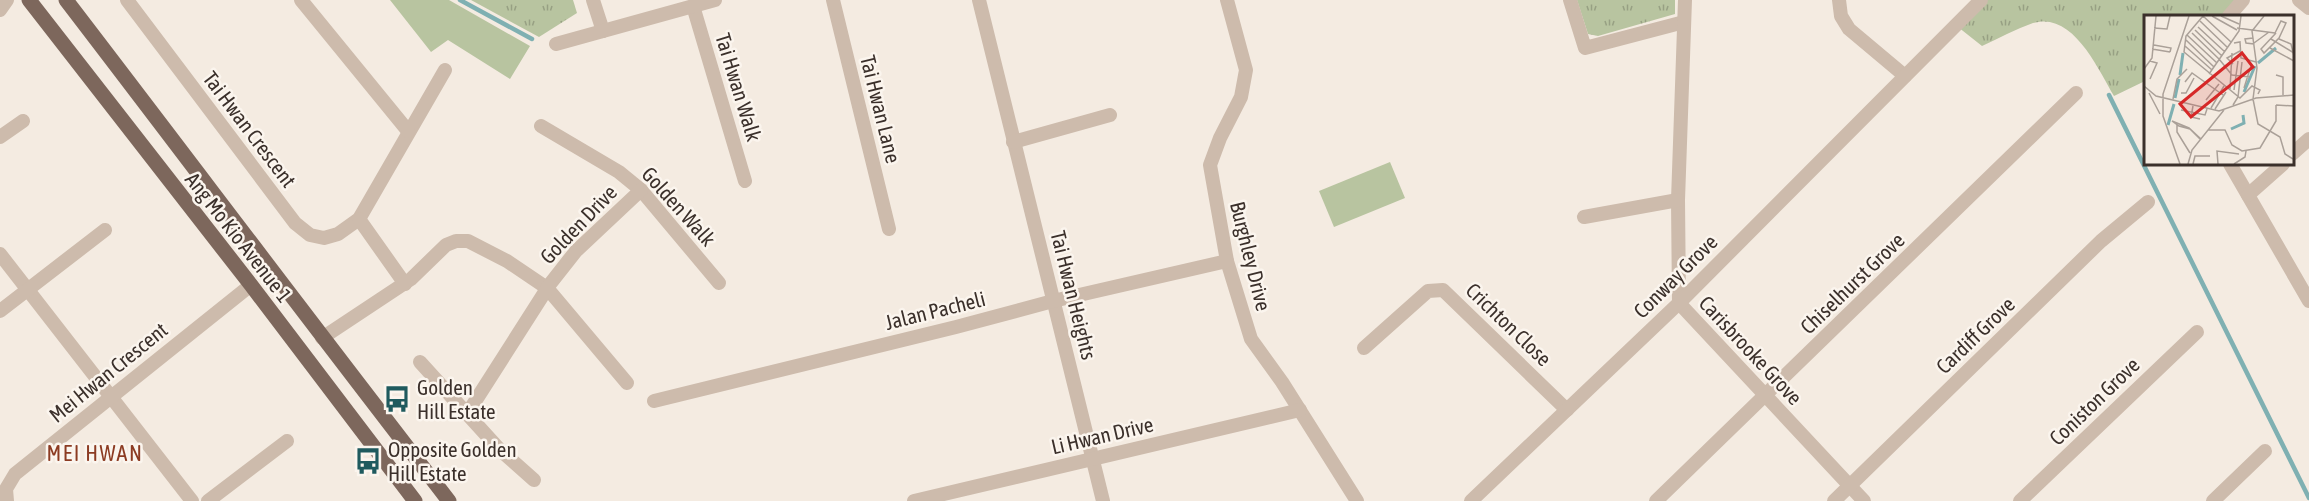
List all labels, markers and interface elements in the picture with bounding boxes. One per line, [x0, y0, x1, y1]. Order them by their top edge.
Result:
inset map [2144, 15, 2294, 165]
street label: Tai Hwan Walk [711, 30, 767, 144]
street label: Tai Hwan Lane [856, 53, 906, 165]
street label: Tai Hwan Crescent [199, 66, 301, 192]
street label: Golden Walk [637, 162, 721, 250]
street label: Ang Mo Kio Avenue 1 [181, 167, 297, 307]
street label: Golden Drive [535, 180, 621, 268]
street label: Burghley Drive [1226, 199, 1276, 313]
street label: Tai Hwan Heights [1046, 228, 1102, 362]
street label: Chiselhurst Grove [1795, 228, 1909, 338]
street label: Conway Grove [1628, 229, 1722, 323]
street label: Crichton Close [1462, 278, 1556, 370]
street label: Jalan Pacheli [882, 286, 988, 334]
street label: Carisbrooke Grove [1695, 291, 1807, 409]
street label: Cardiff Grove [1931, 292, 2019, 378]
street label: Mei Hwan Crescent [44, 317, 172, 427]
street label: Coniston Grove [2044, 352, 2144, 450]
place label: Golden Hill Estate [417, 375, 496, 423]
bus stop icon: Golden Hill Estate [382, 384, 412, 414]
street label: Li Hwan Drive [1049, 412, 1155, 458]
place label: Opposite Golden Hill Estate [388, 437, 517, 485]
district label: MEI HWAN [47, 440, 143, 466]
bus stop icon: Opposite Golden Hill Estate [353, 446, 383, 476]

